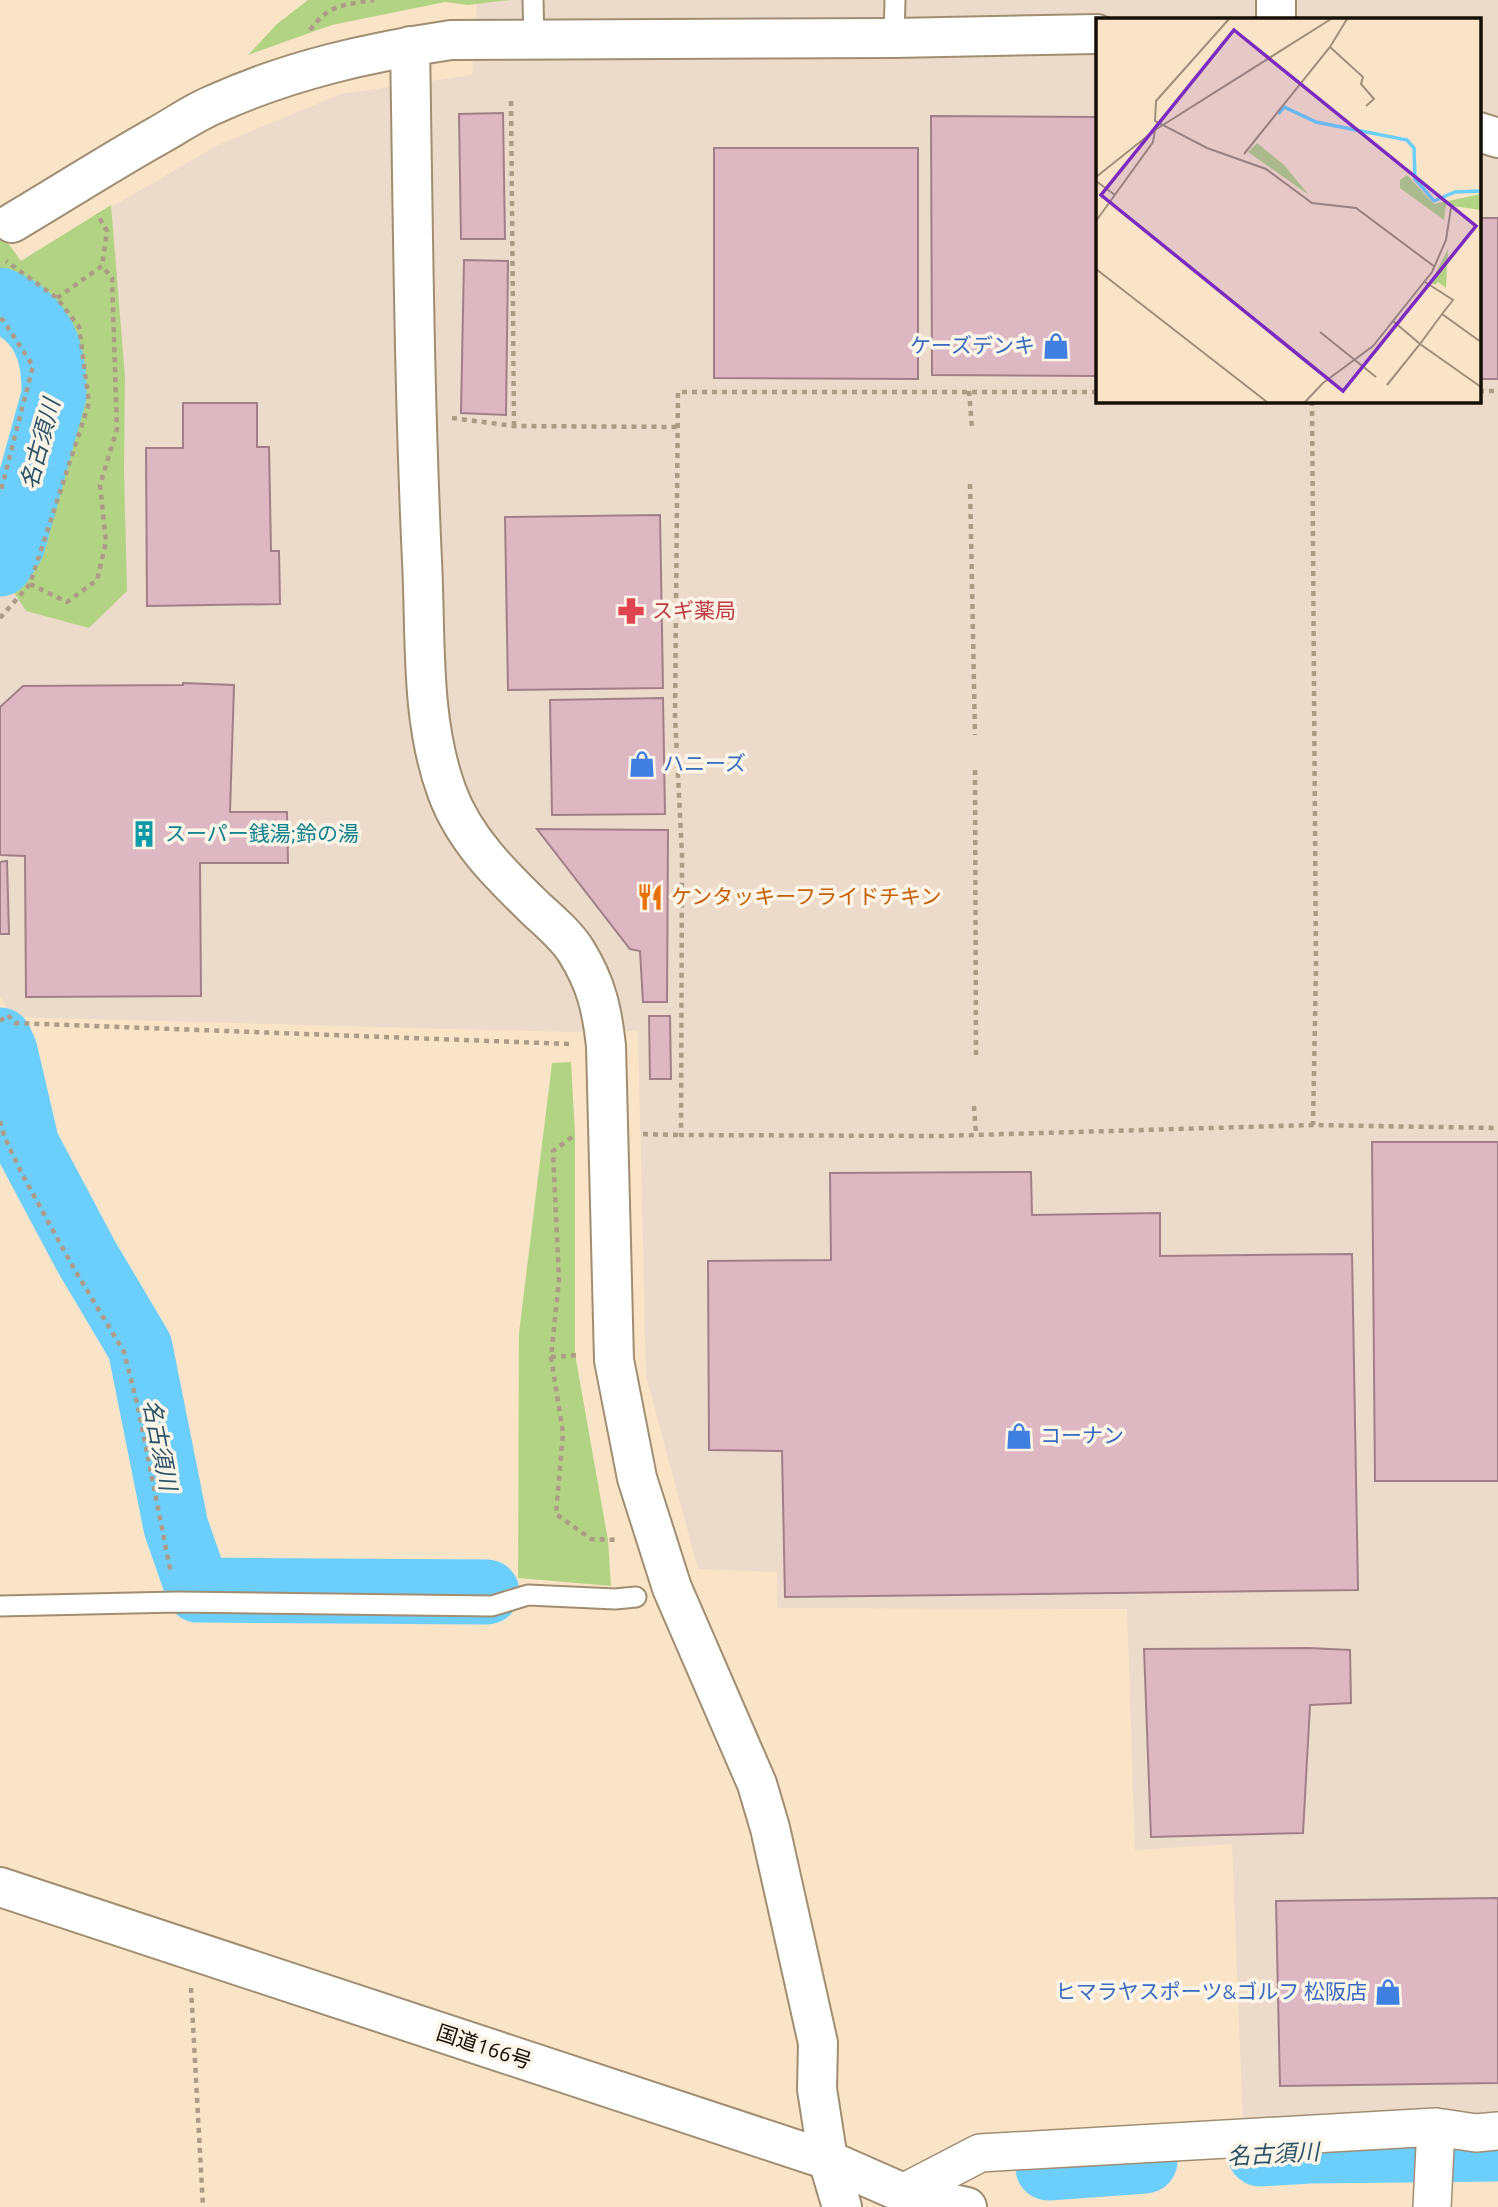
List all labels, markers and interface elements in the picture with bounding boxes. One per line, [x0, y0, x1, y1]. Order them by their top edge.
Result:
inset map [1096, 18, 1480, 402]
shop icon: ケーズデンキ [1041, 331, 1071, 361]
place label: ケーズデンキ [910, 333, 1035, 357]
water label: 名古須川 [16, 393, 64, 492]
pharmacy icon: スギ薬局 [616, 596, 646, 626]
place label: スギ薬局 [652, 598, 736, 622]
shop icon: ハニーズ [627, 749, 657, 779]
place label: ハニーズ [663, 751, 746, 775]
building icon: スーパー銭湯;鈴の湯 [129, 819, 159, 849]
place label: スーパー銭湯;鈴の湯 [165, 821, 359, 845]
restaurant icon: ケンタッキーフライドチキン [635, 882, 665, 912]
place label: ケンタッキーフライドチキン [671, 884, 941, 908]
water label: 名古須川 [139, 1397, 182, 1495]
shop icon: コーナン [1004, 1421, 1034, 1451]
place label: コーナン [1040, 1423, 1124, 1447]
shop icon: ヒマラヤスポーツ&ゴルフ 松阪店 [1373, 1977, 1403, 2007]
place label: ヒマラヤスポーツ&ゴルフ 松阪店 [1055, 1979, 1367, 2003]
street label: 国道166号 [434, 2019, 535, 2073]
water label: 名古須川 [1226, 2138, 1323, 2168]

